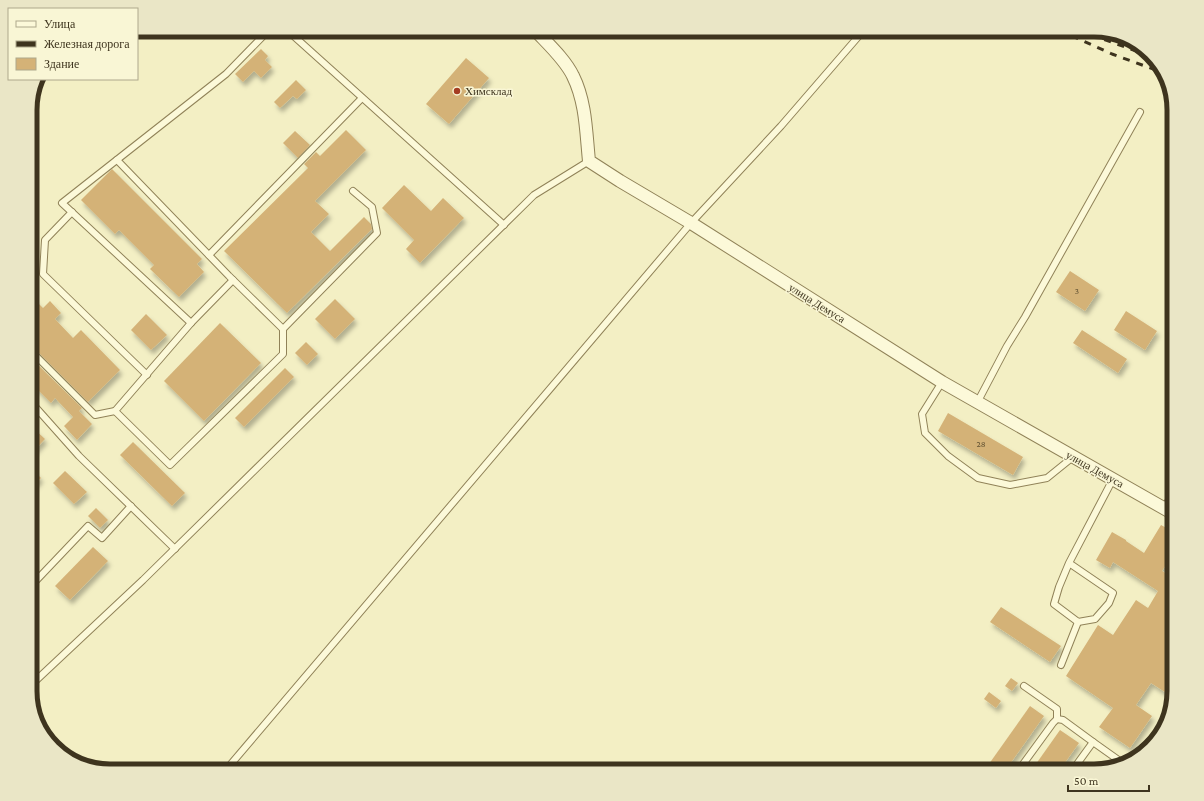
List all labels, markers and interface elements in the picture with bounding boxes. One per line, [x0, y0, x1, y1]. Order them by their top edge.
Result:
legend [8, 8, 138, 80]
text: Улица [44, 17, 76, 31]
text: Железная дорога [44, 37, 130, 51]
text: Здание [44, 57, 79, 71]
place label: Химсклад [465, 85, 512, 97]
marker: Химсклад [452, 86, 462, 96]
street label: улица Демуса [787, 281, 847, 325]
house number: 3 [1075, 286, 1079, 296]
house number: 28 [976, 439, 986, 449]
street label: улица Демуса [1064, 448, 1126, 490]
scale bar [1068, 767, 1149, 793]
text: 50 m [1074, 774, 1099, 788]

